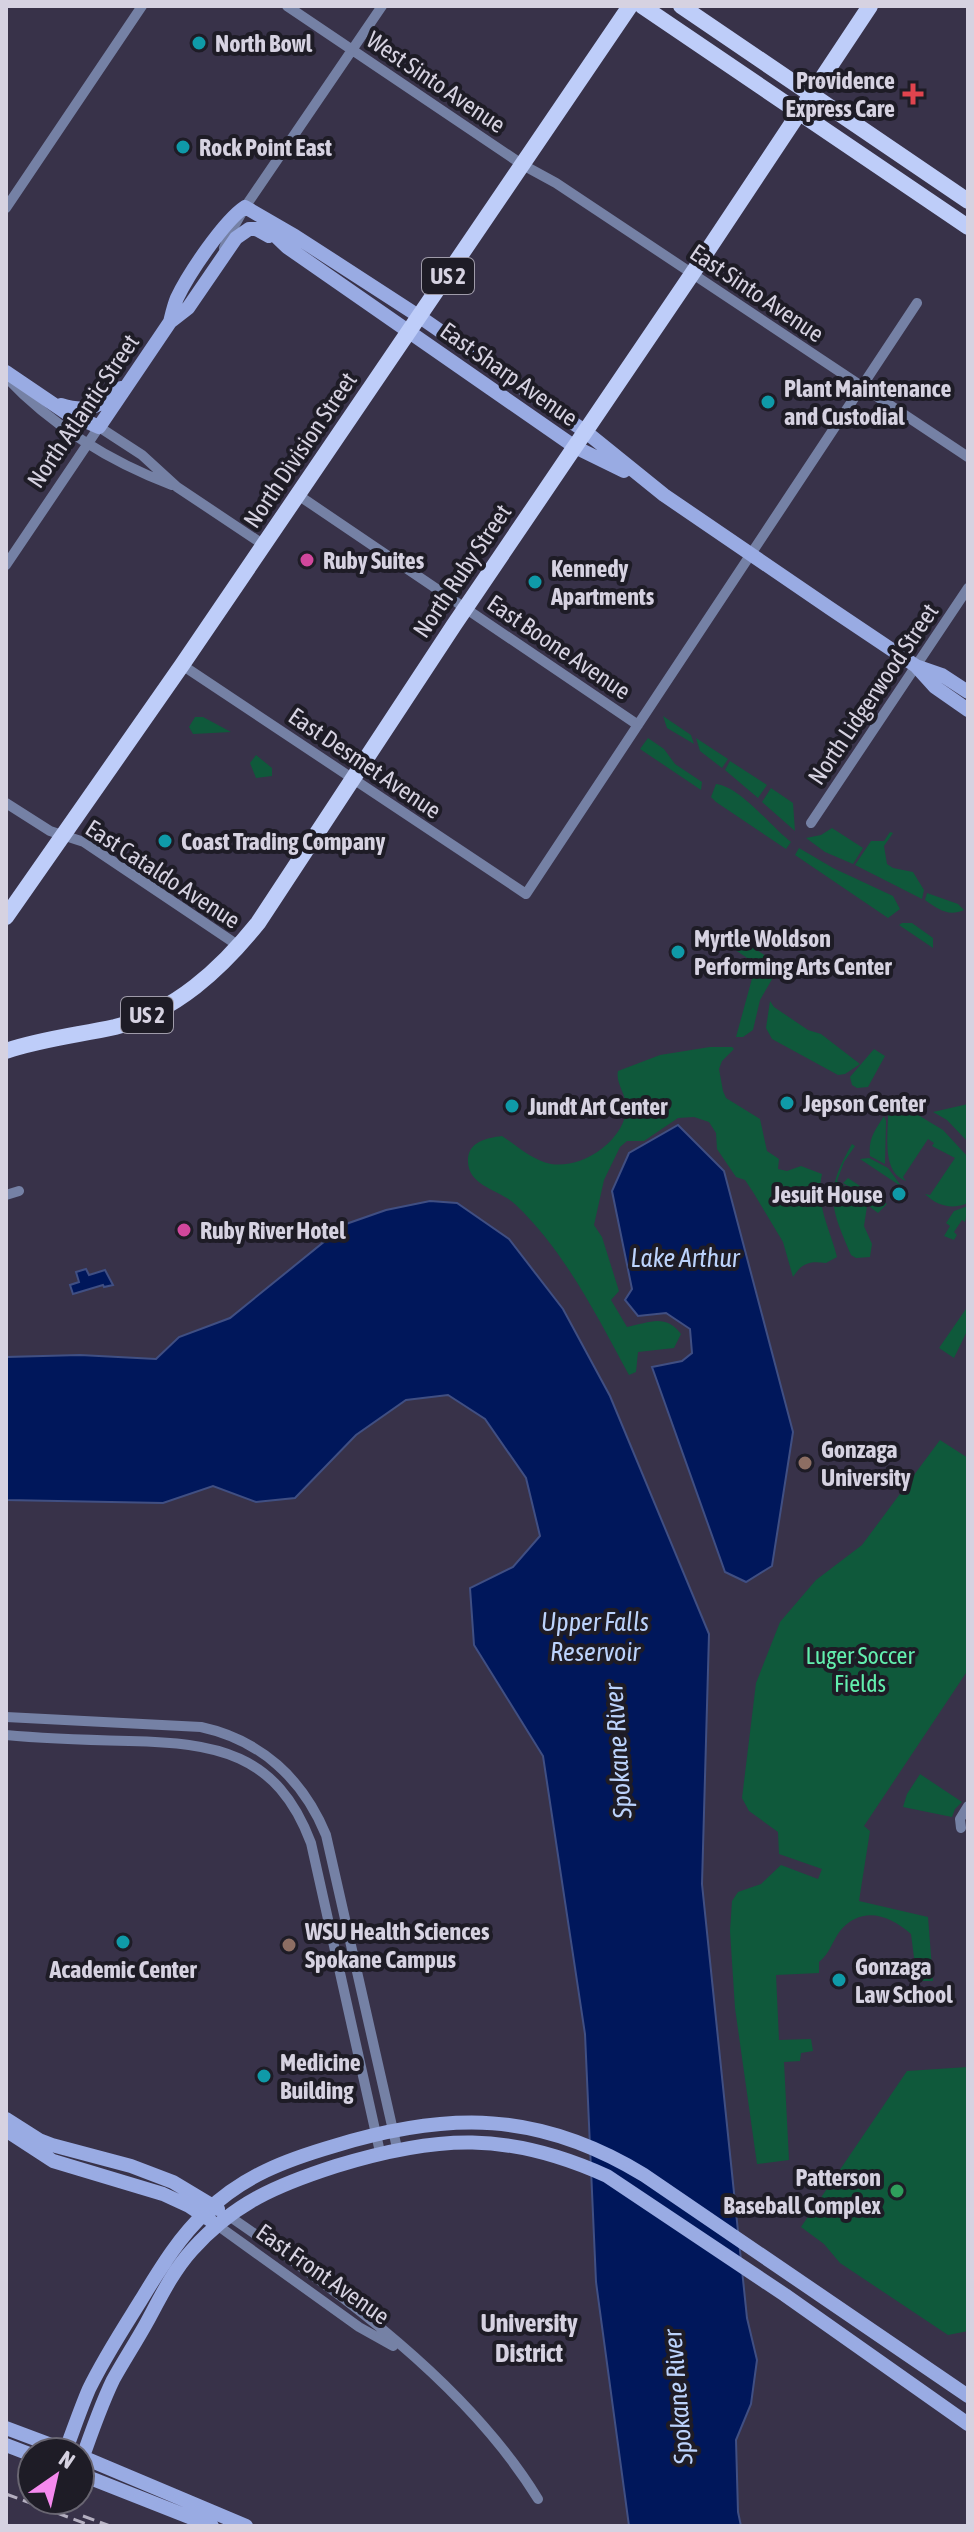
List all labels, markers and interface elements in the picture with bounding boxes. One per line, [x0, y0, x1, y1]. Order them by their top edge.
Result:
street label: West Sinto Avenue [362, 26, 510, 138]
place label: North Bowl [215, 30, 313, 57]
marker: North Bowl [190, 34, 208, 52]
place label: Providence Express Care [786, 67, 895, 122]
marker: Providence Express Care [902, 83, 924, 105]
place label: Rock Point East [199, 134, 332, 161]
marker: Rock Point East [174, 138, 192, 156]
street label: East Sinto Avenue [685, 238, 829, 348]
road number: US 2 [422, 258, 474, 294]
street label: East Sharp Avenue [435, 317, 583, 431]
street label: North Atlantic Street [22, 329, 144, 493]
street label: North Division Street [238, 367, 362, 533]
place label: Plant Maintenance and Custodial [784, 375, 951, 430]
marker: Plant Maintenance and Custodial [759, 393, 777, 411]
street label: North Ruby Street [408, 499, 516, 643]
place label: Ruby Suites [323, 547, 425, 574]
marker: Ruby Suites [298, 551, 316, 569]
place label: Kennedy Apartments [550, 555, 655, 610]
marker: Kennedy Apartments [526, 573, 544, 591]
street label: East Boone Avenue [483, 589, 635, 705]
street label: North Lidgerwood Street [803, 598, 944, 789]
street label: East Desmet Avenue [284, 702, 446, 824]
street label: East Cataldo Avenue [81, 814, 245, 934]
place label: Coast Trading Company [181, 828, 385, 855]
marker: Coast Trading Company [156, 832, 174, 850]
place label: Myrtle Woldson Performing Arts Center [694, 925, 892, 980]
marker: Myrtle Woldson Performing Arts Center [669, 943, 687, 961]
road number: US 2 [121, 997, 173, 1033]
place label: Jepson Center [802, 1090, 927, 1117]
place label: Jundt Art Center [527, 1093, 668, 1120]
marker: Jepson Center [778, 1094, 796, 1112]
marker: Jundt Art Center [503, 1097, 521, 1115]
place label: Jesuit House [771, 1181, 883, 1208]
marker: Jesuit House [890, 1185, 908, 1203]
place label: Ruby River Hotel [200, 1217, 346, 1244]
marker: Ruby River Hotel [175, 1221, 193, 1239]
water label: Lake Arthur [631, 1243, 741, 1273]
place label: Gonzaga University [821, 1436, 911, 1491]
marker: Gonzaga University [796, 1454, 814, 1472]
water label: Upper Falls Reservoir [541, 1607, 649, 1667]
park label: Luger Soccer Fields [805, 1642, 915, 1697]
water label: Spokane River [598, 1681, 638, 1821]
place label: WSU Health Sciences Spokane Campus [304, 1918, 490, 1973]
marker: Academic Center [114, 1933, 132, 1951]
marker: WSU Health Sciences Spokane Campus [280, 1936, 298, 1954]
place label: Gonzaga Law School [855, 1953, 953, 2008]
place label: Academic Center [48, 1956, 197, 1983]
marker: Gonzaga Law School [830, 1971, 848, 1989]
place label: Medicine Building [280, 2049, 361, 2104]
marker: Medicine Building [255, 2067, 273, 2085]
place label: Patterson Baseball Complex [723, 2164, 881, 2219]
marker: Patterson Baseball Complex [888, 2182, 906, 2200]
street label: East Front Avenue [251, 2218, 395, 2330]
district label: University District [480, 2308, 578, 2368]
water label: Spokane River [657, 2327, 699, 2467]
north arrow [16, 2436, 96, 2516]
text: N [55, 2445, 80, 2474]

